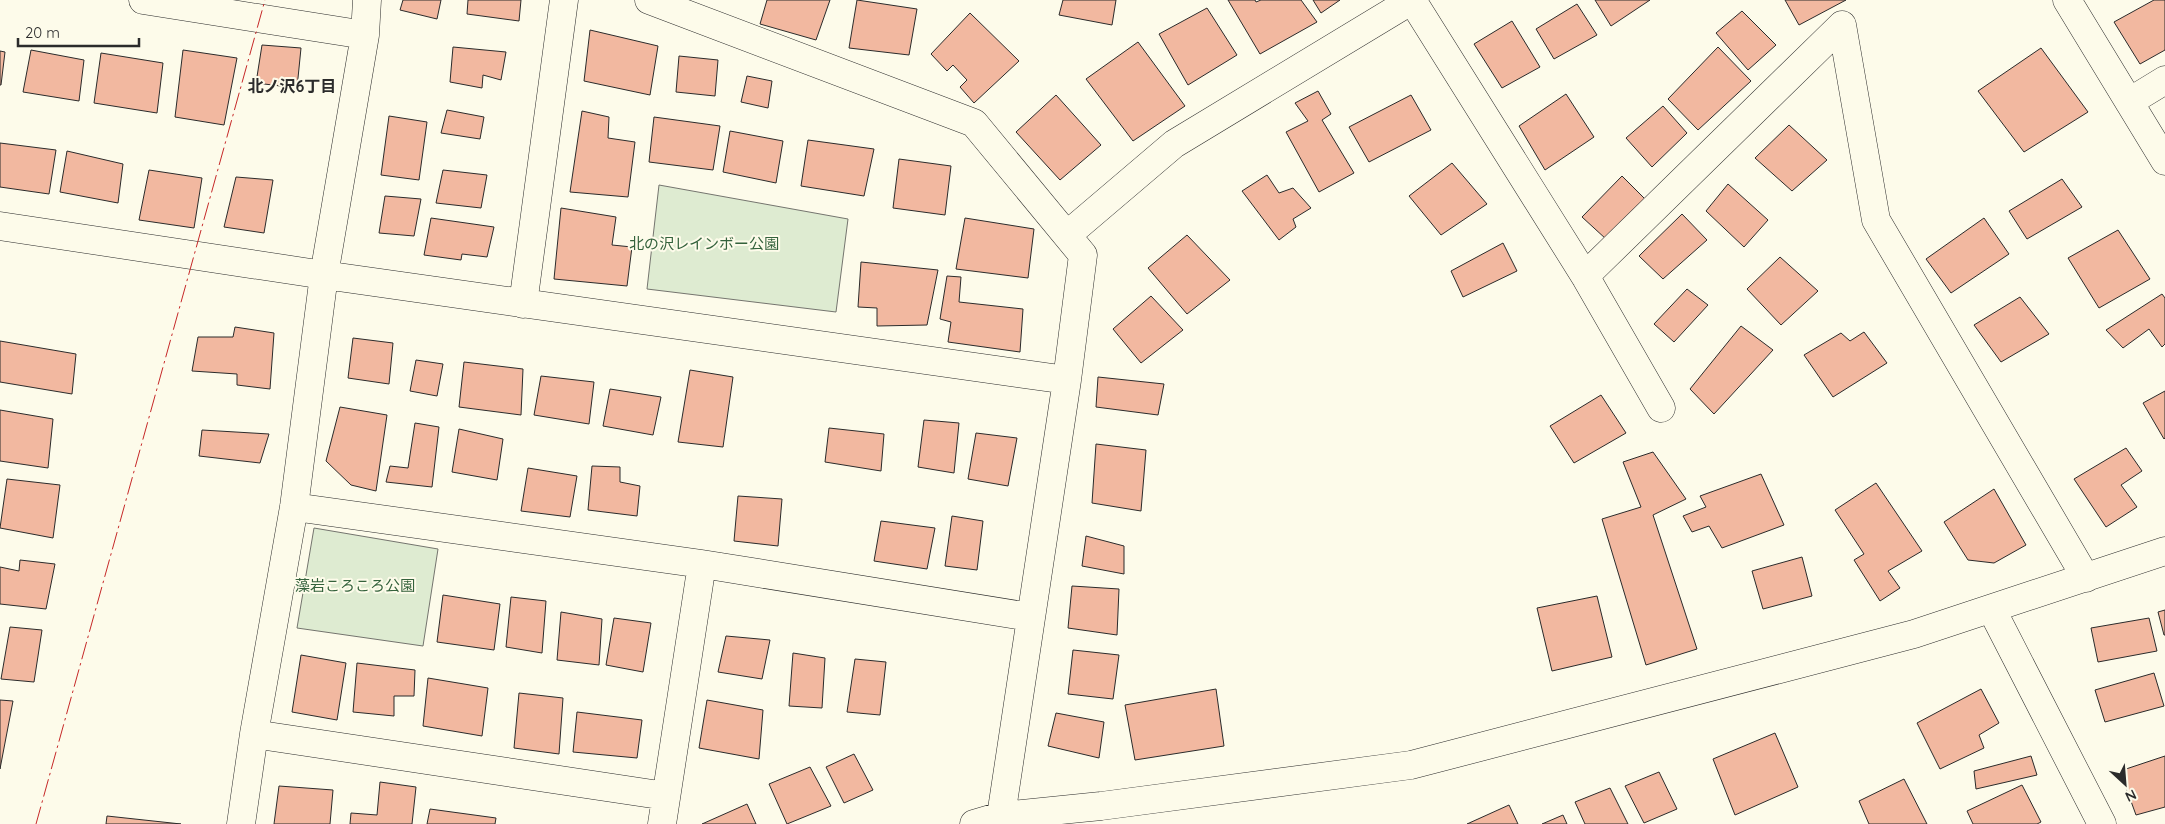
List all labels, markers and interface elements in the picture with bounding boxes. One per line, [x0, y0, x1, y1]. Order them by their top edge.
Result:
scale bar [18, 15, 139, 47]
text: 20 m [25, 23, 60, 42]
district label: 北ノ沢6丁目 [248, 76, 336, 96]
park label: 北の沢レインボー公園 [629, 234, 779, 253]
park label: 藻岩ころころ公園 [295, 576, 415, 595]
north arrow [2100, 759, 2150, 809]
text: N [2122, 785, 2139, 806]

